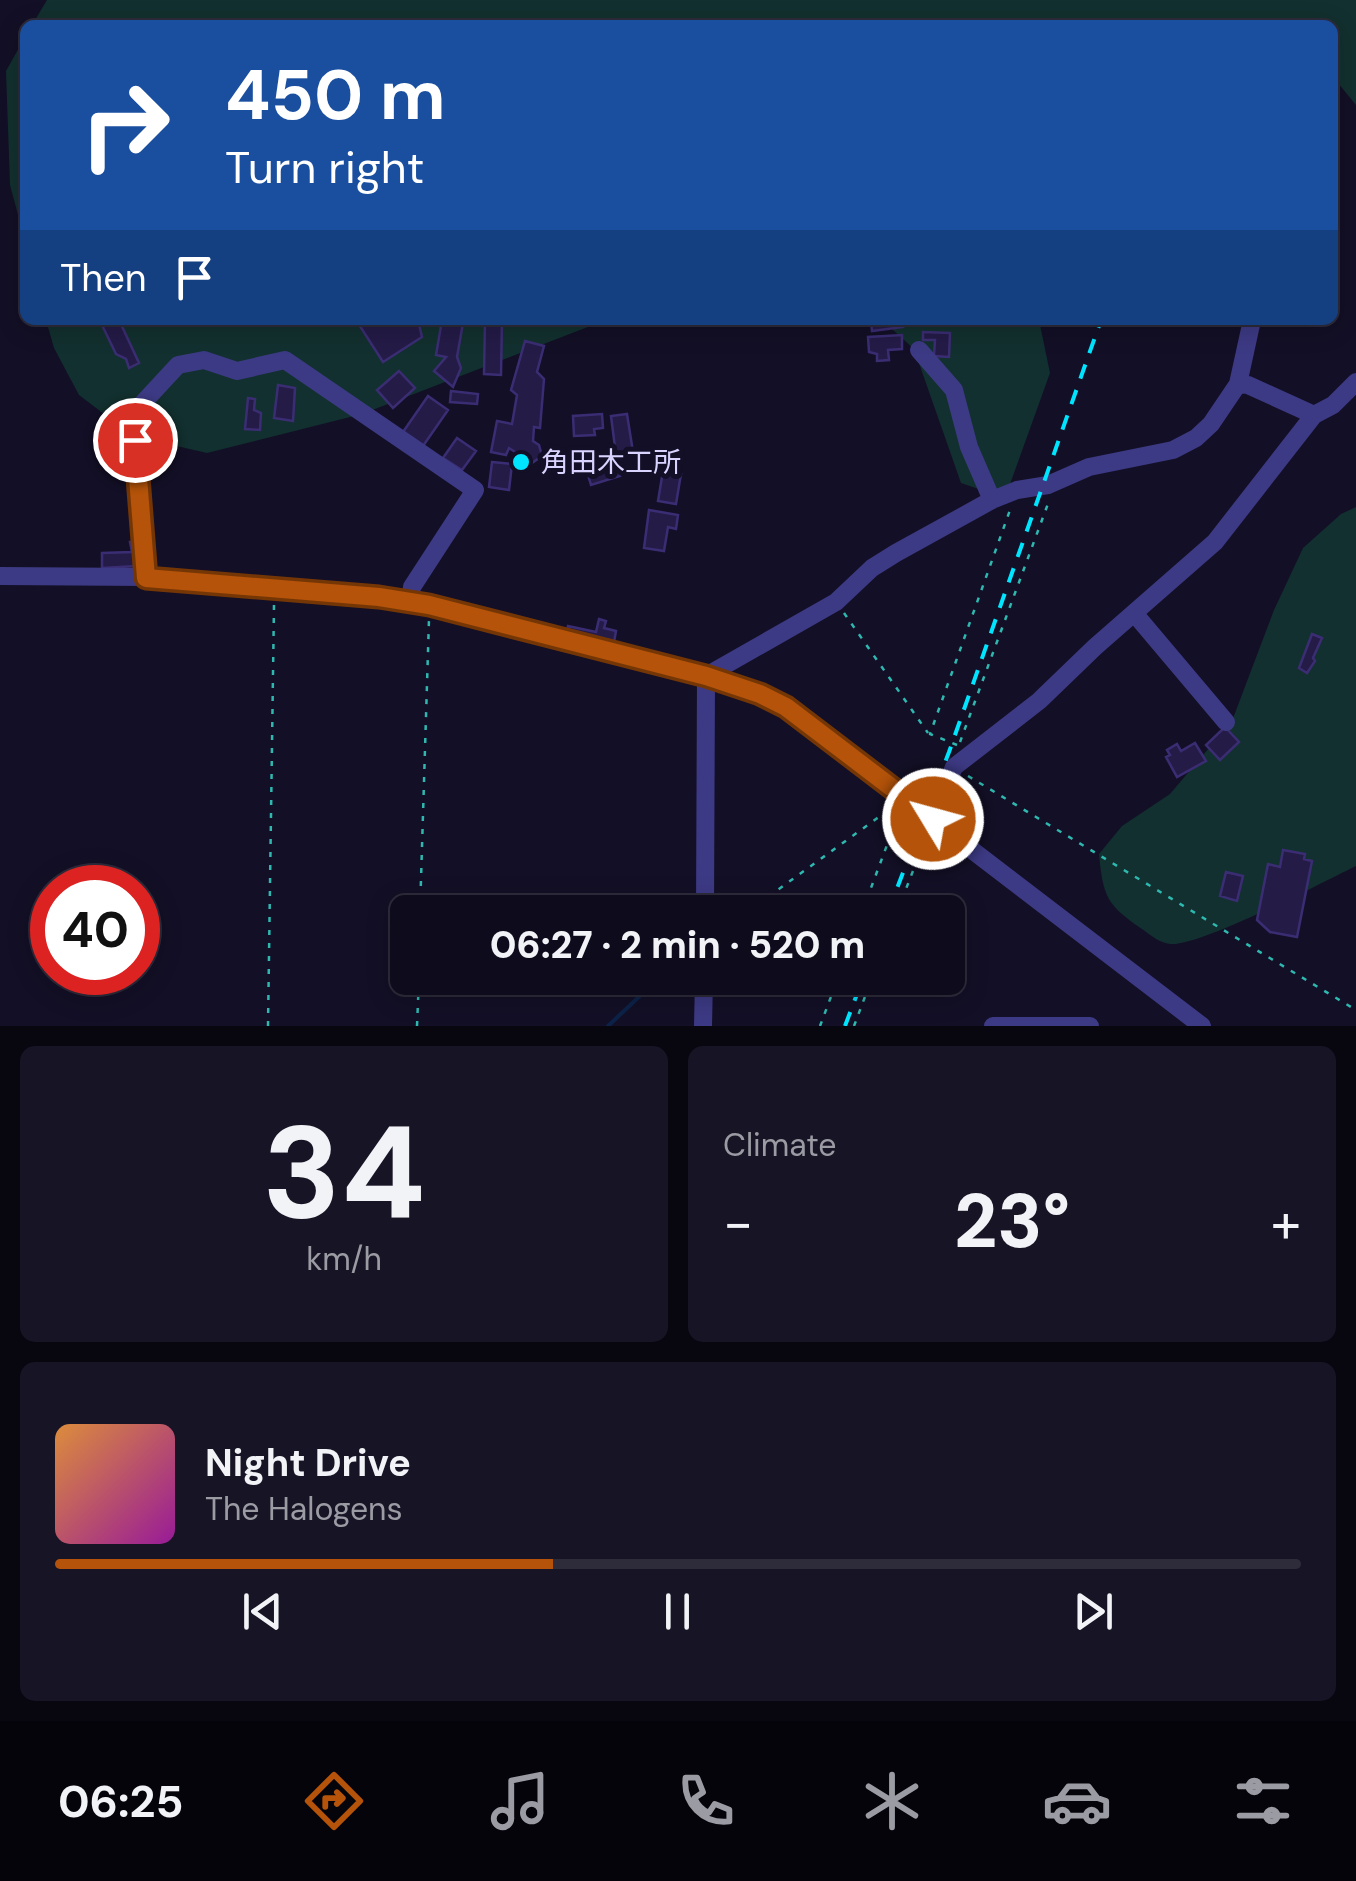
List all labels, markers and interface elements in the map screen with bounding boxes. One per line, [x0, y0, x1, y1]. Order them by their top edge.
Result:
text: 450 m [225, 50, 446, 141]
icon: right [60, 60, 190, 190]
text: Turn right [225, 138, 424, 197]
icon: arrive [167, 250, 222, 305]
text: Then [60, 253, 147, 303]
pin [93, 398, 178, 483]
icon: arrive [108, 413, 163, 468]
place label: 角田木工所 [541, 444, 681, 481]
marker: 角田木工所 [510, 451, 532, 473]
position arrow [881, 767, 985, 871]
speed limit sign: 40 [30, 865, 160, 995]
text: 06:27 · 2 min · 520 m [490, 920, 865, 970]
text: 34 [263, 1088, 425, 1257]
text: Climate [723, 1124, 837, 1166]
text: 23° [954, 1173, 1070, 1270]
text: − [723, 1187, 753, 1259]
text: + [1271, 1187, 1301, 1259]
text: km/h [306, 1238, 382, 1280]
text: Night Drive [205, 1438, 411, 1488]
text: The Halogens [205, 1488, 403, 1530]
icon: previous [235, 1584, 290, 1639]
icon: pause [650, 1584, 705, 1639]
icon: next [1066, 1584, 1121, 1639]
icon: directions [299, 1766, 369, 1836]
icon: music [485, 1766, 555, 1836]
icon: phone [671, 1766, 741, 1836]
icon: climate [857, 1766, 927, 1836]
icon: car [1042, 1766, 1112, 1836]
icon: filters [1228, 1766, 1298, 1836]
text: 06:25 [58, 1772, 183, 1831]

